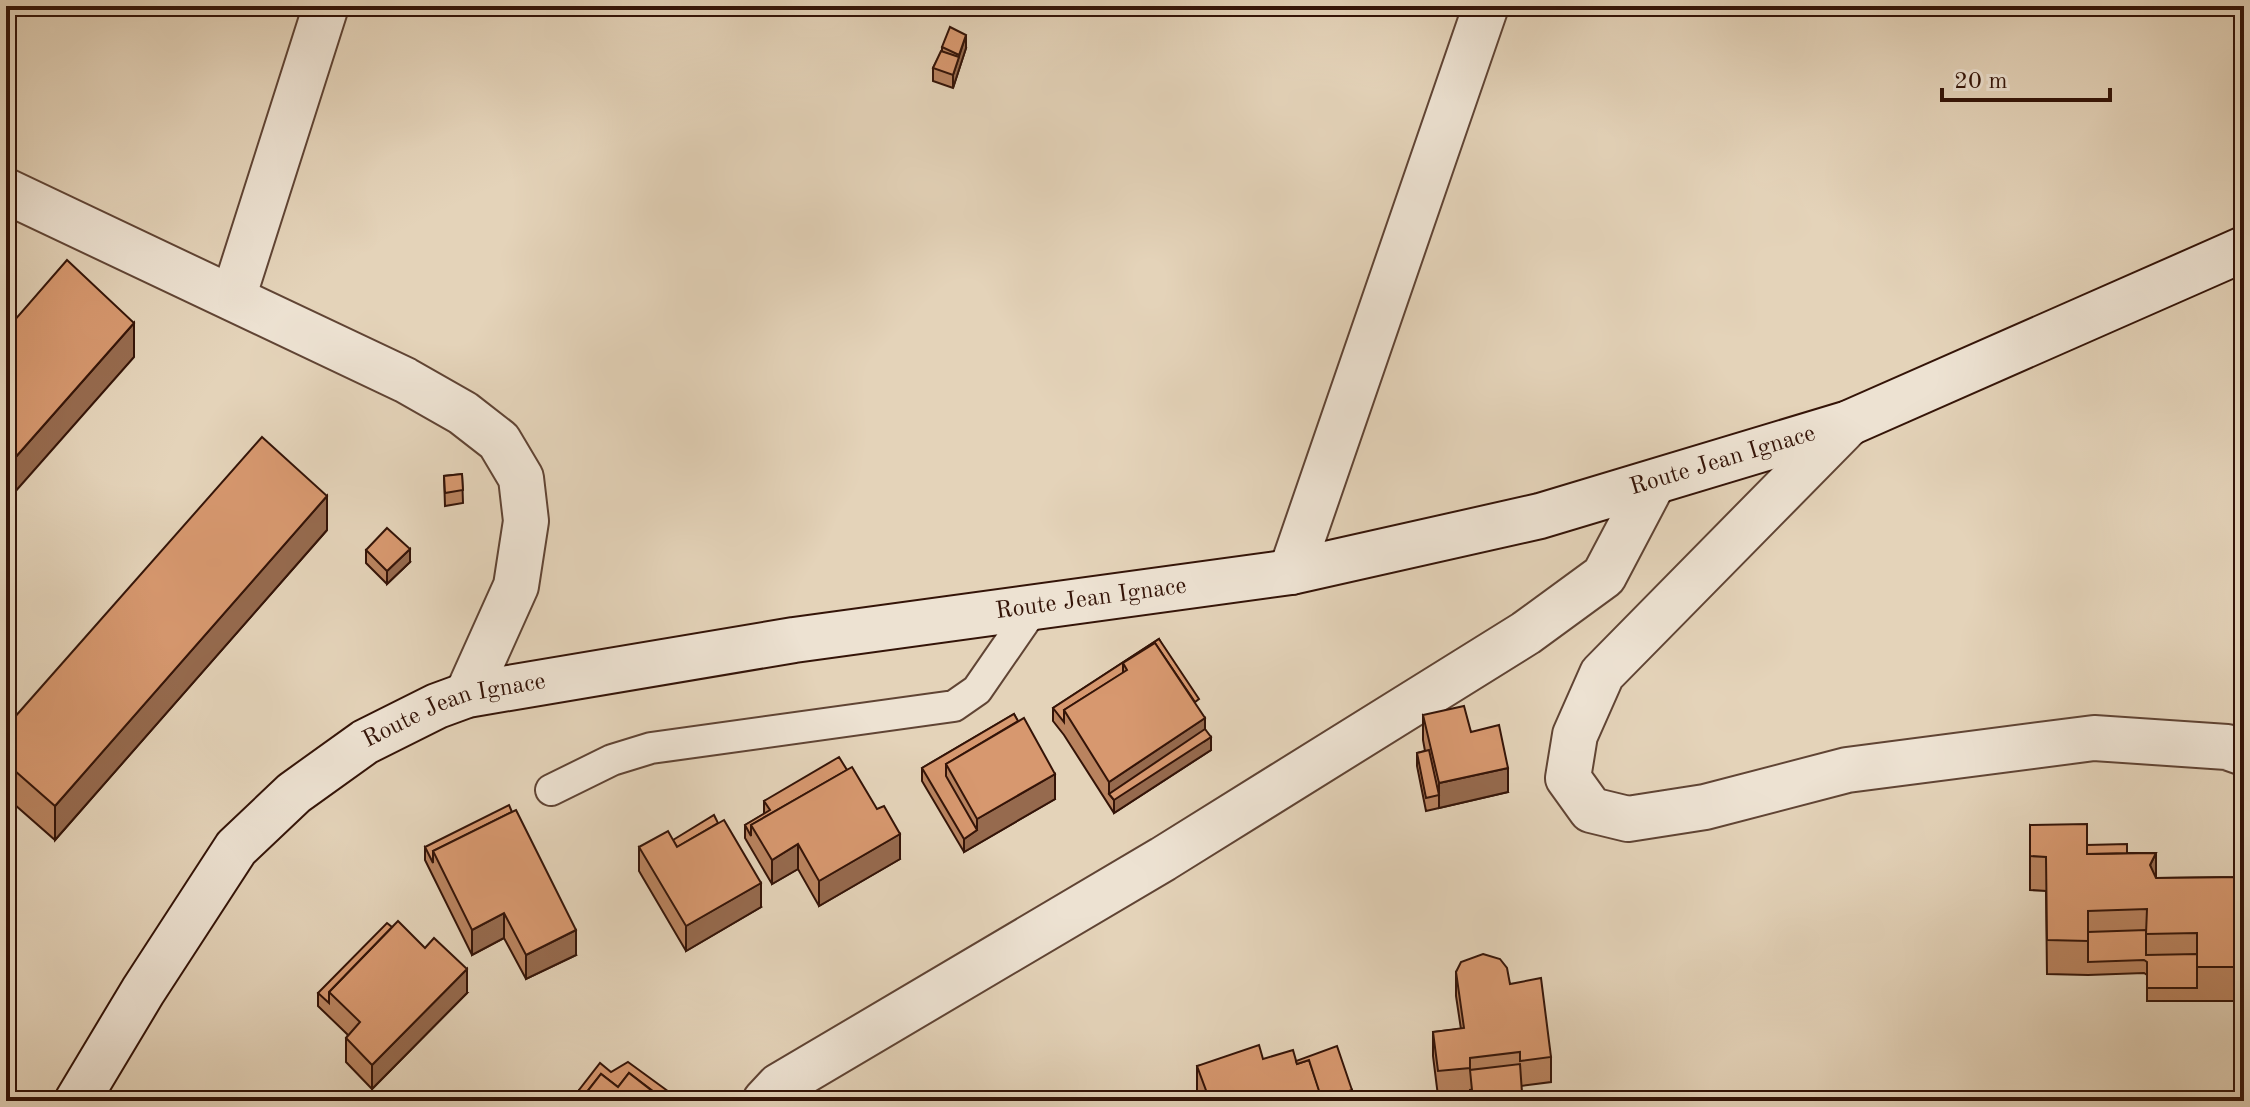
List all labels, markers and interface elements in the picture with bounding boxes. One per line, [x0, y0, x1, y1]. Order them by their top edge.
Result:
scale bar [1942, 52, 2110, 102]
text: 20 m [1954, 70, 2008, 94]
street label: Route Jean Ignace [1627, 422, 1818, 500]
street label: Route Jean Ignace [994, 574, 1188, 624]
street label: Route Jean Ignace [359, 670, 547, 753]

